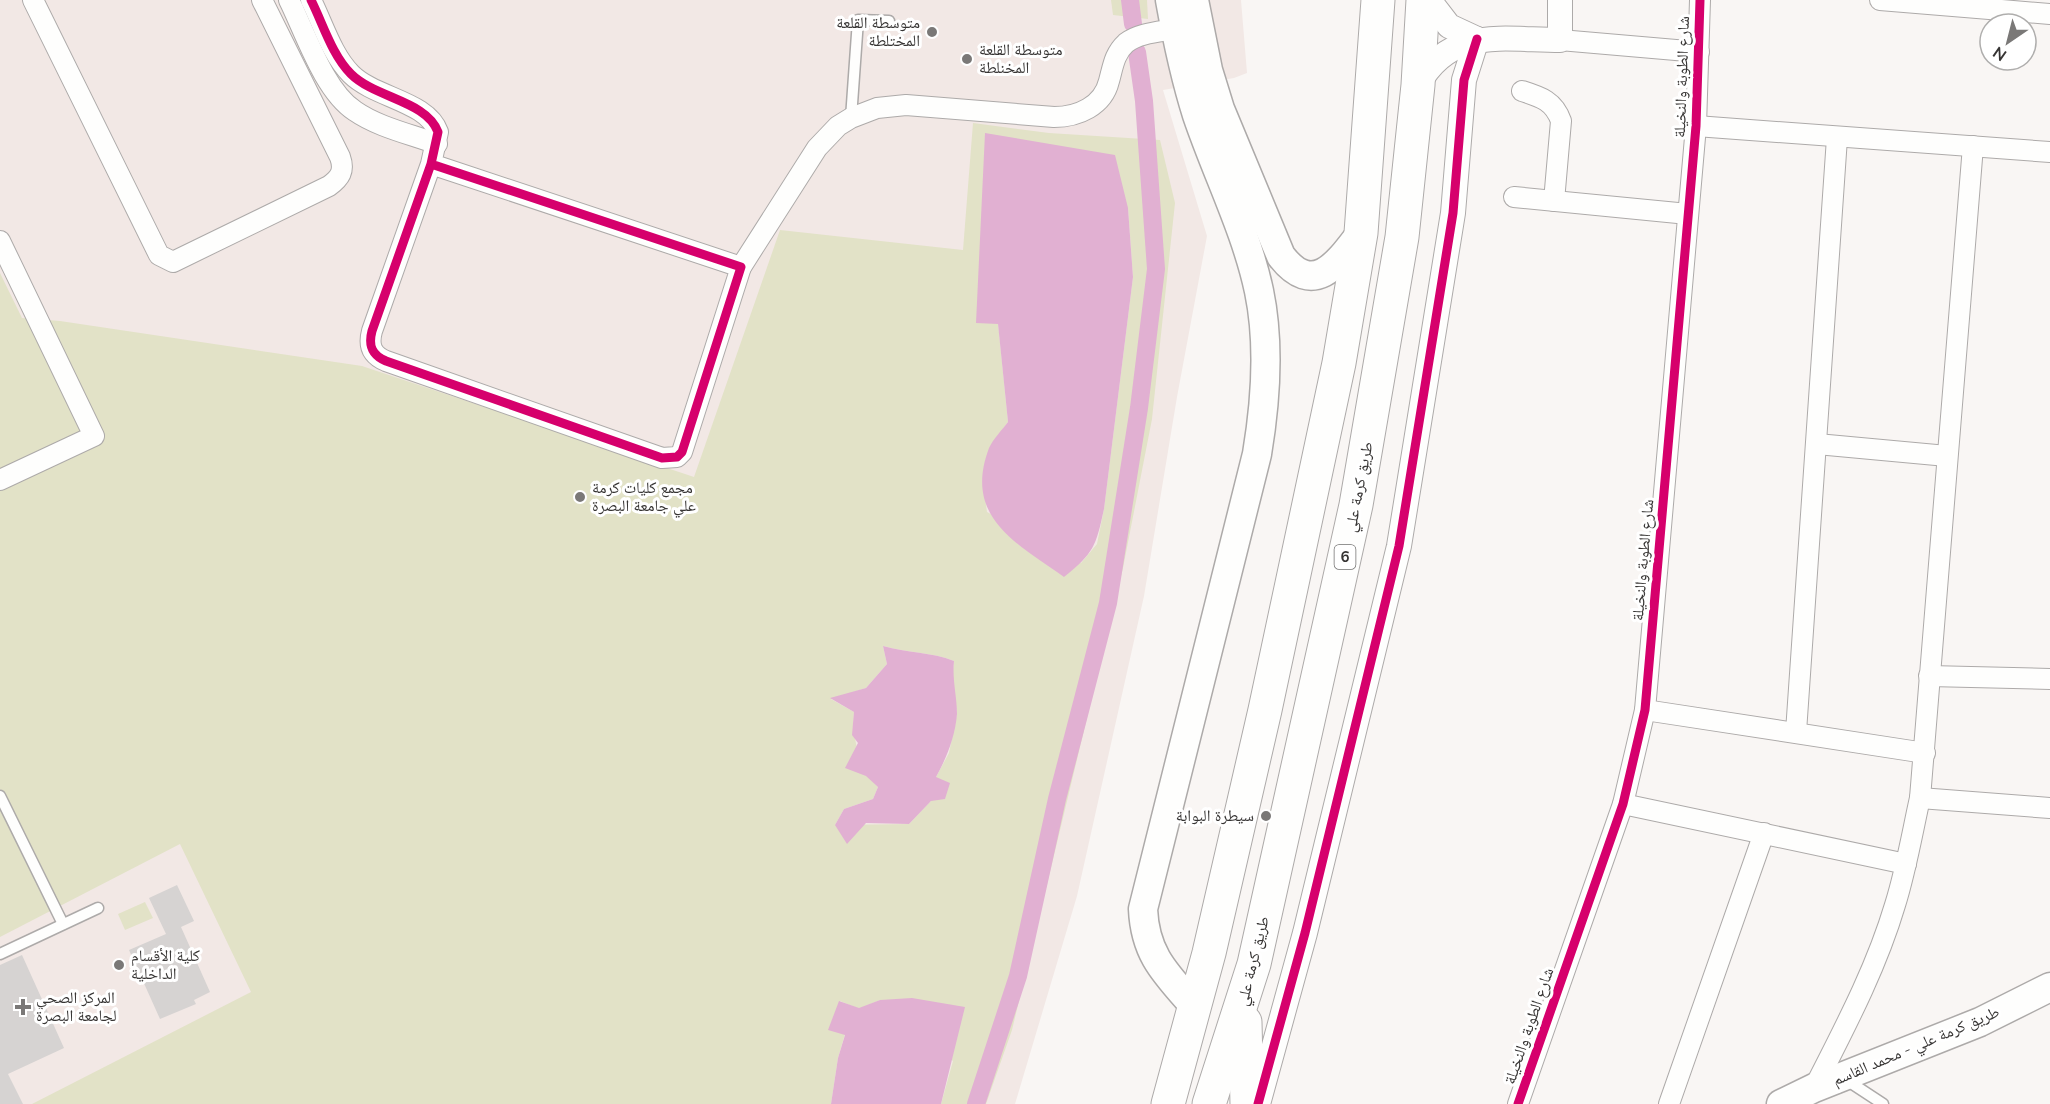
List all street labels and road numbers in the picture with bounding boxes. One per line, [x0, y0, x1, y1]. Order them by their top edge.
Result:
street label: شارع الطوبة والنخيلة [1669, 16, 1695, 138]
street label: طريق كرمة علي [1339, 440, 1380, 534]
street label: شارع الطوبة والنخيلة [1627, 498, 1659, 622]
road number: 6 [1334, 545, 1356, 569]
street label: طريق كرمة علي [1231, 914, 1276, 1008]
street label: شارع الطوبة والنخيلة [1499, 965, 1559, 1087]
street label: طريق كرمة علي - محمد القاسم [1829, 1001, 2003, 1092]

